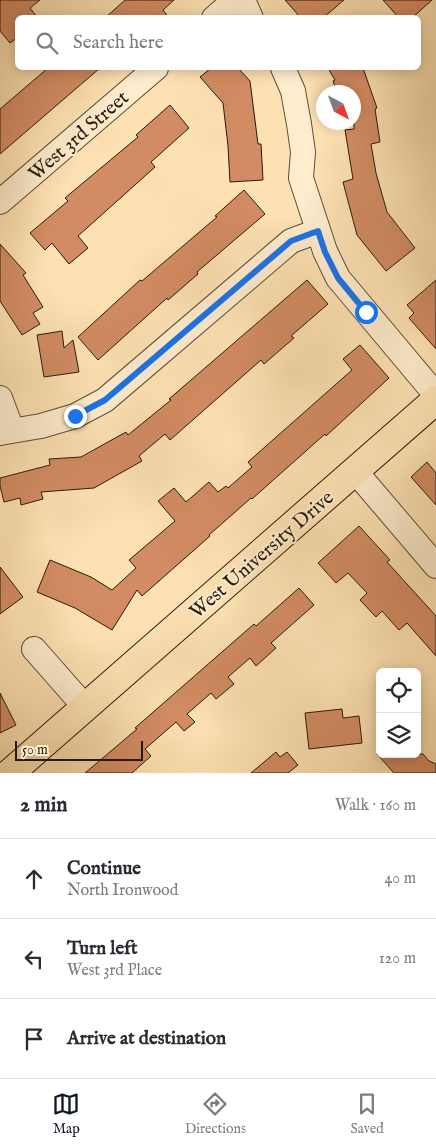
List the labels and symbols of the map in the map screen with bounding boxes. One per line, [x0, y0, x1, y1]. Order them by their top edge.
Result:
north arrow [316, 85, 361, 130]
street label: West 3rd Street [24, 86, 134, 187]
route start [355, 301, 378, 324]
route end [64, 405, 87, 428]
street label: West University Drive [185, 486, 339, 625]
scale bar [15, 738, 142, 761]

